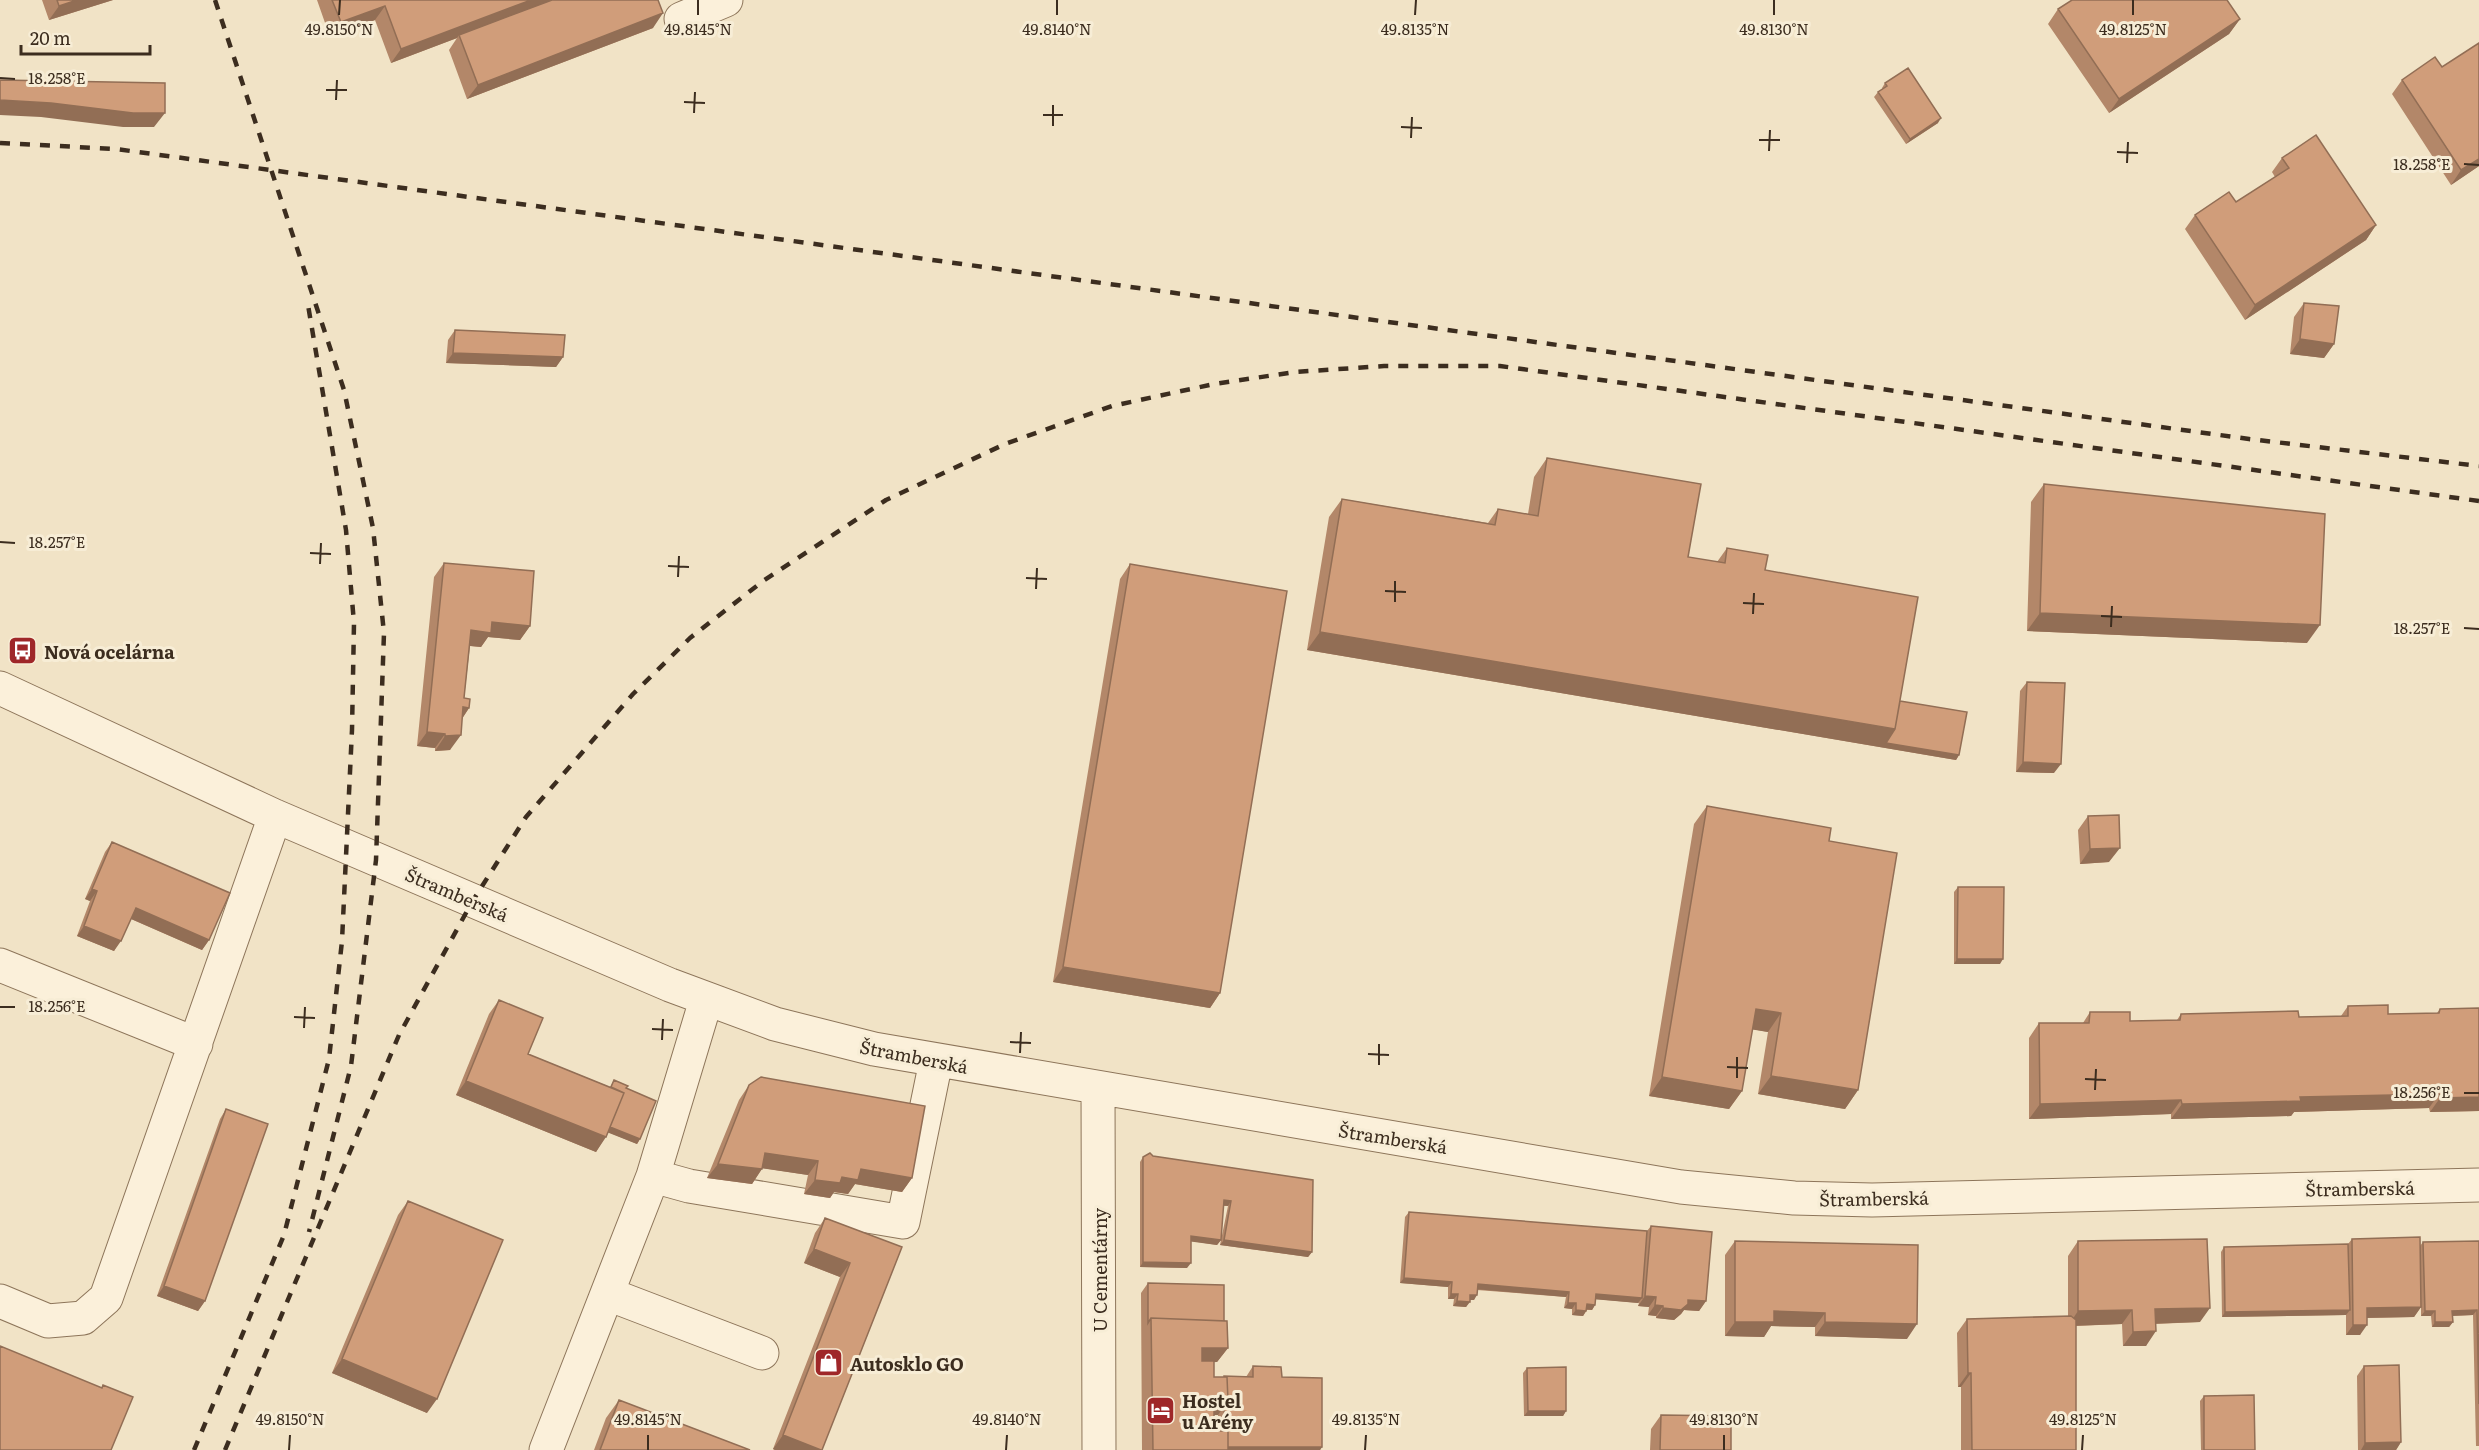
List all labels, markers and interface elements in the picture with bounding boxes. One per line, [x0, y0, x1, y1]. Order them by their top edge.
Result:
text: 49.8150°N [304, 17, 374, 40]
text: 49.8145°N [664, 17, 732, 40]
text: 49.8140°N [1022, 17, 1092, 40]
text: 49.8135°N [1381, 17, 1449, 40]
text: 49.8130°N [1739, 17, 1809, 40]
text: 49.8125°N [2099, 17, 2167, 40]
scale bar [21, 18, 150, 56]
text: 20 m [30, 24, 71, 51]
text: 18.258°E [28, 66, 86, 89]
text: 18.258°E [2393, 152, 2451, 175]
text: 18.257°E [29, 530, 85, 553]
text: 18.257°E [2394, 616, 2450, 639]
bus stop icon: Nová ocelárna [7, 635, 39, 667]
place label: Nová ocelárna [44, 638, 175, 665]
street label: Štramberská [401, 860, 513, 928]
text: 18.256°E [28, 994, 86, 1017]
street label: Štramberská [858, 1032, 971, 1080]
text: 18.256°E [2393, 1080, 2451, 1103]
street label: Štramberská [1337, 1116, 1450, 1160]
street label: Štramberská [2305, 1174, 2415, 1202]
street label: Štramberská [1819, 1184, 1929, 1212]
street label: U Cementárny [1086, 1207, 1113, 1332]
shop icon: Autosklo GO [813, 1347, 845, 1379]
place label: Autosklo GO [850, 1350, 964, 1377]
place label: Hostel u Arény [1182, 1387, 1253, 1435]
hotel icon: Hostel u Arény [1145, 1394, 1177, 1426]
text: 49.8150°N [255, 1407, 325, 1430]
text: 49.8145°N [614, 1407, 682, 1430]
text: 49.8140°N [972, 1407, 1042, 1430]
text: 49.8135°N [1332, 1407, 1400, 1430]
text: 49.8130°N [1689, 1407, 1759, 1430]
text: 49.8125°N [2049, 1407, 2117, 1430]

